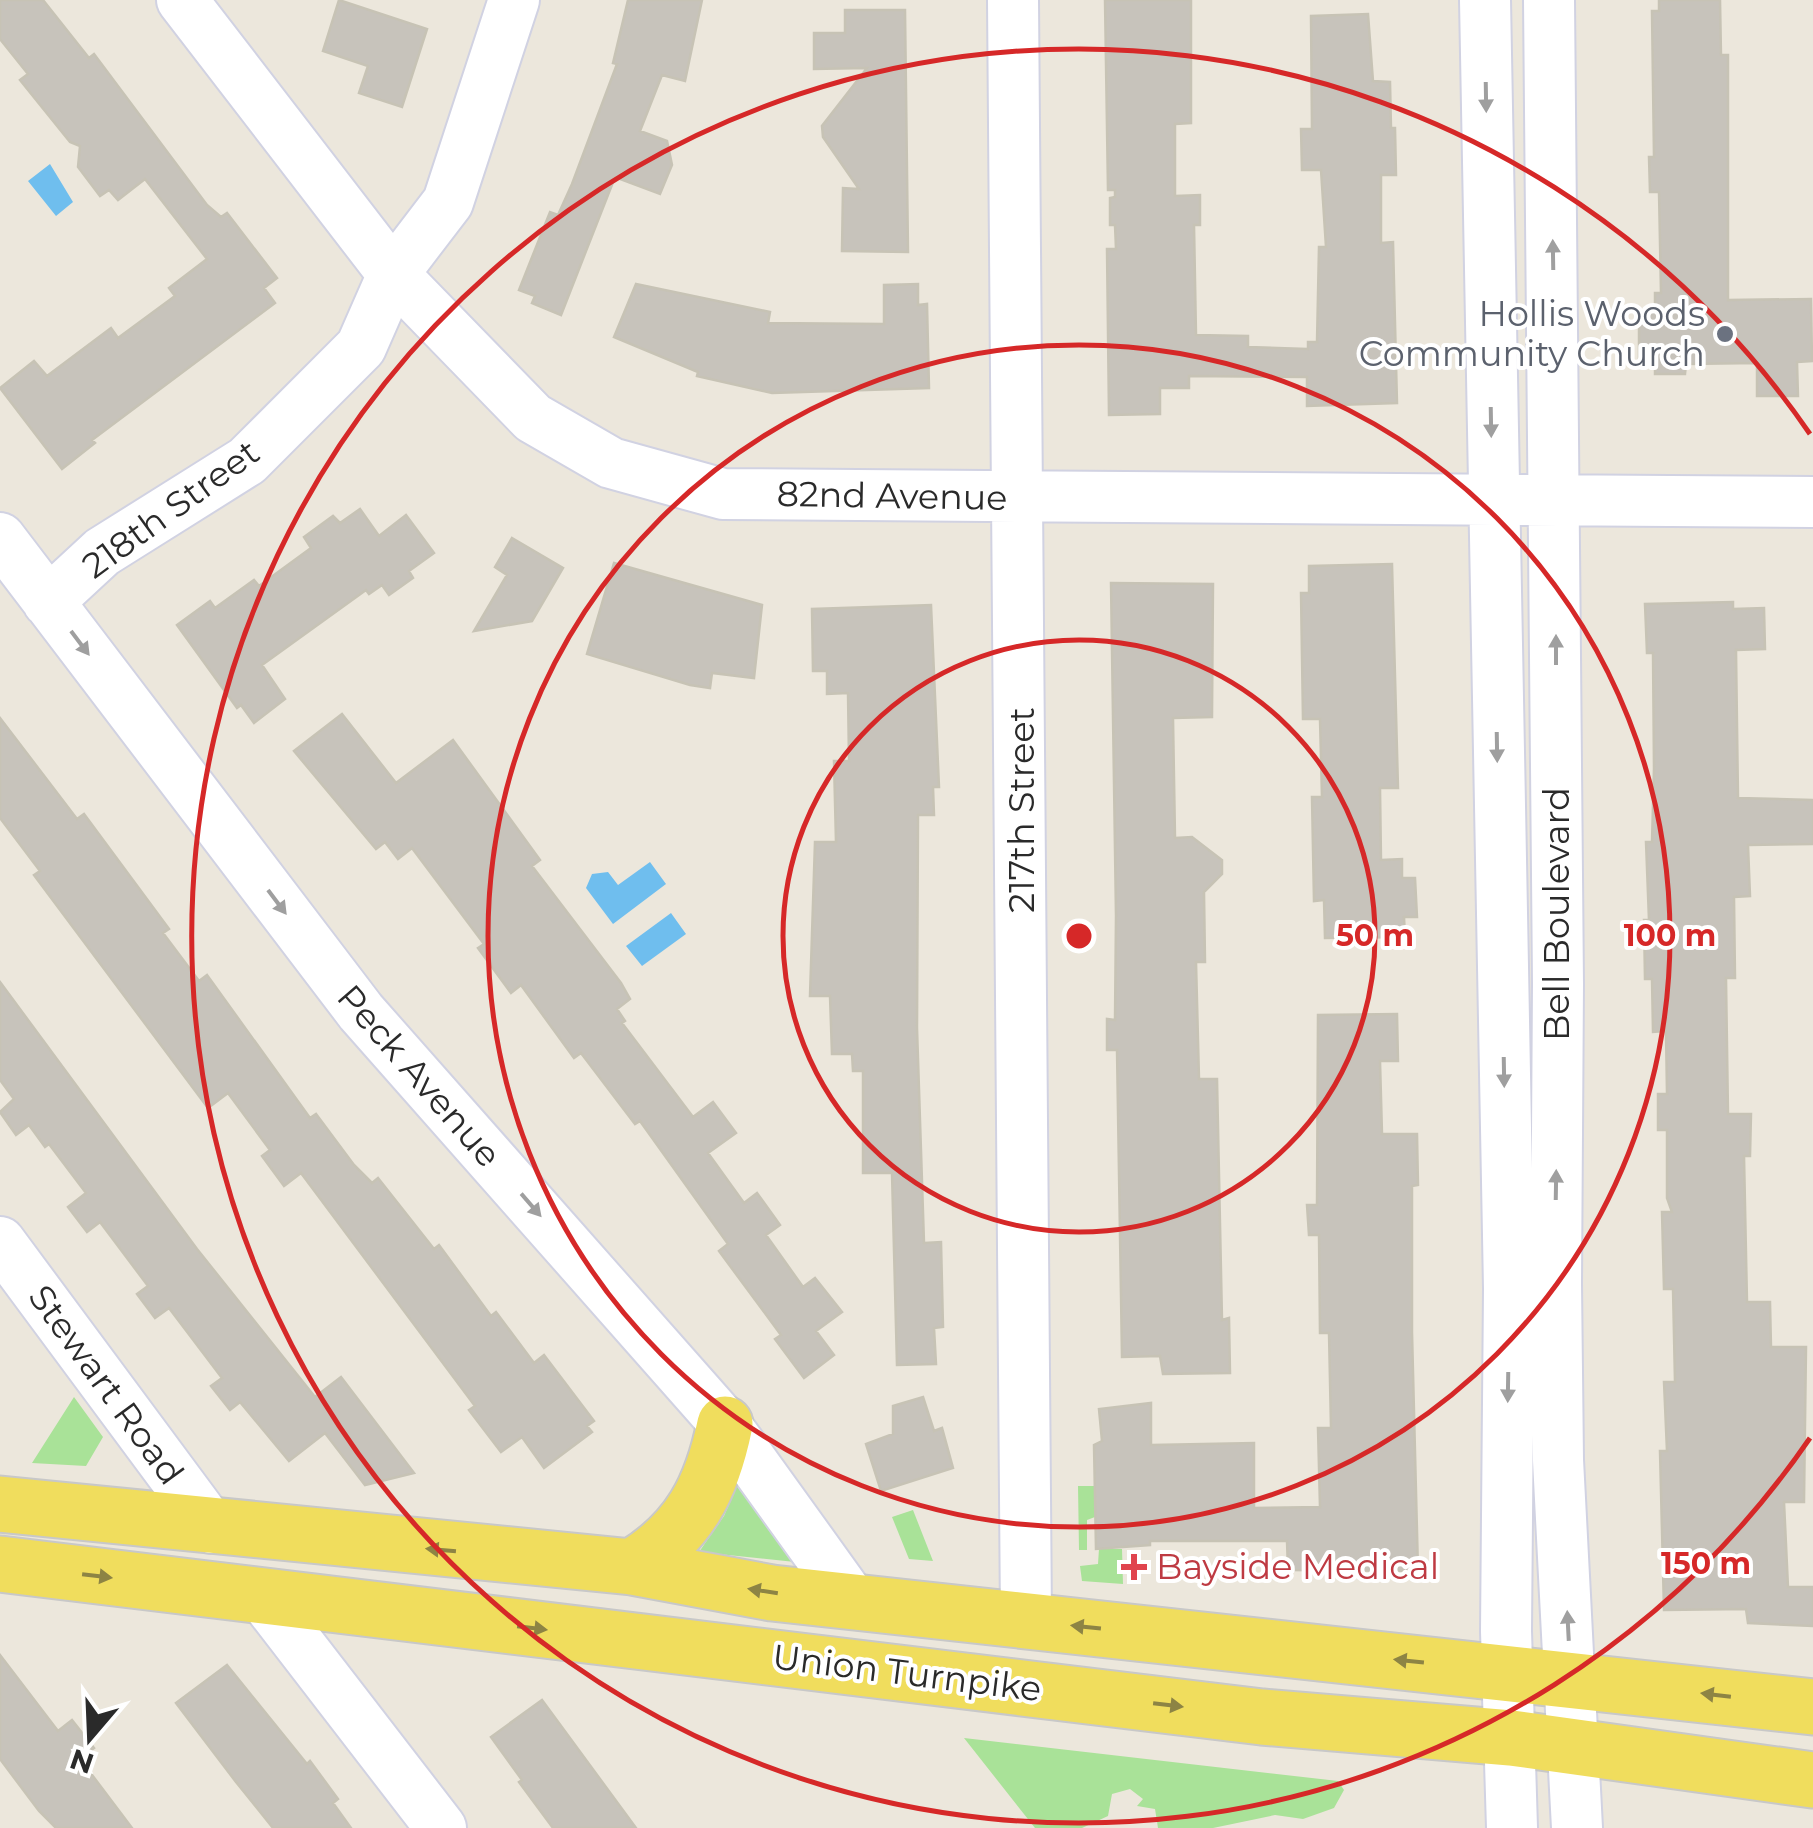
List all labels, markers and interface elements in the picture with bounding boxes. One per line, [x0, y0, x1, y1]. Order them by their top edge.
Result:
one-way arrow [1479, 82, 1495, 114]
one-way arrow [1545, 239, 1561, 271]
place label: Hollis Woods Community Church [1359, 292, 1705, 375]
marker: Hollis Woods Community Church [1714, 323, 1736, 345]
one-way arrow [1483, 407, 1499, 439]
street label: 218th Street [74, 430, 267, 587]
street label: 82nd Avenue [776, 472, 1008, 519]
one-way arrow [69, 631, 90, 656]
one-way arrow [1548, 634, 1564, 666]
street label: 217th Street [1000, 707, 1043, 913]
one-way arrow [1490, 732, 1506, 764]
street label: Bell Boulevard [1535, 787, 1578, 1041]
one-way arrow [267, 889, 287, 915]
text: 50 m [1336, 917, 1414, 954]
text: 100 m [1624, 917, 1716, 954]
centre of rings [1061, 918, 1097, 954]
street label: Peck Avenue [329, 976, 510, 1176]
one-way arrow [1497, 1057, 1513, 1089]
one-way arrow [1549, 1169, 1565, 1201]
one-way arrow [519, 1192, 541, 1217]
street label: Stewart Road [20, 1277, 193, 1493]
one-way arrow [1500, 1371, 1516, 1403]
one-way arrow [425, 1541, 457, 1557]
place label: Bayside Medical [1156, 1545, 1439, 1588]
text: 150 m [1661, 1545, 1751, 1582]
marker: Bayside Medical [1121, 1554, 1147, 1580]
one-way arrow [81, 1568, 113, 1584]
one-way arrow [747, 1583, 778, 1599]
one-way arrow [1560, 1609, 1576, 1641]
one-way arrow [1070, 1619, 1102, 1635]
one-way arrow [517, 1620, 549, 1636]
street label: Union Turnpike [770, 1635, 1044, 1710]
one-way arrow [1393, 1653, 1425, 1669]
one-way arrow [1700, 1687, 1732, 1703]
north arrow [40, 1688, 140, 1788]
one-way arrow [1152, 1697, 1184, 1713]
text: N [66, 1742, 98, 1781]

